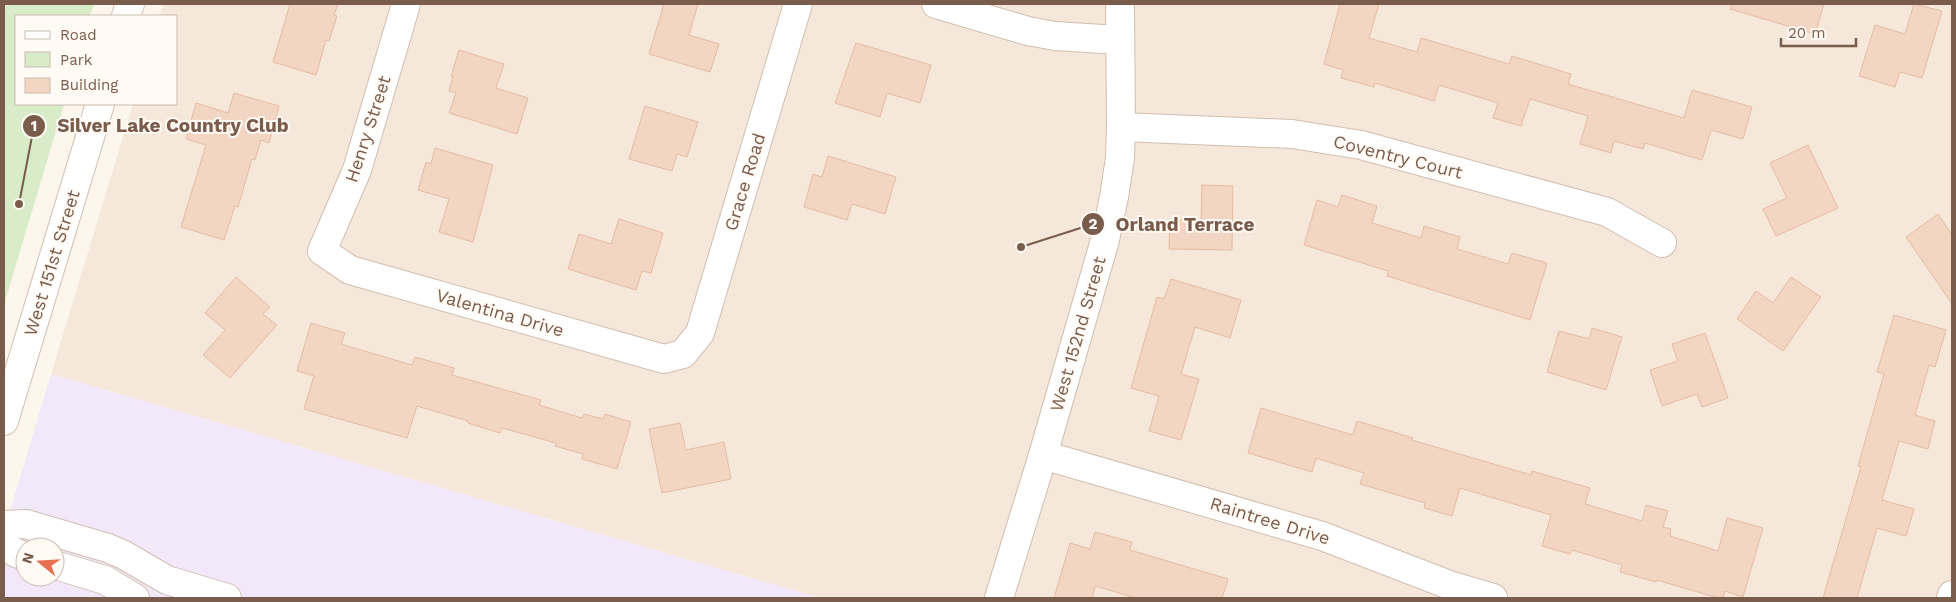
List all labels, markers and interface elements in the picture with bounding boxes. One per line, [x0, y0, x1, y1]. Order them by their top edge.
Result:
legend [15, 15, 178, 105]
scale bar [1781, 15, 1856, 47]
text: 20 m [1788, 24, 1826, 42]
text: Road [60, 26, 97, 44]
text: Park [60, 51, 93, 69]
street label: Henry Street [340, 72, 395, 185]
text: Building [60, 76, 118, 94]
callout: Silver Lake Country Club [21, 109, 299, 143]
text: Silver Lake Country Club [57, 114, 289, 137]
text: 1 [31, 117, 37, 135]
street label: Coventry Court [1331, 130, 1465, 183]
street label: Grace Road [720, 131, 769, 233]
street label: West 151st Street [19, 187, 84, 338]
callout: Orland Terrace [1081, 207, 1265, 241]
text: Orland Terrace [1116, 213, 1254, 236]
text: 2 [1089, 215, 1098, 233]
street label: West 152nd Street [1045, 253, 1110, 414]
street label: Valentina Drive [434, 284, 566, 341]
street label: Raintree Drive [1208, 492, 1333, 549]
north arrow [15, 537, 65, 587]
text: N [18, 551, 37, 565]

